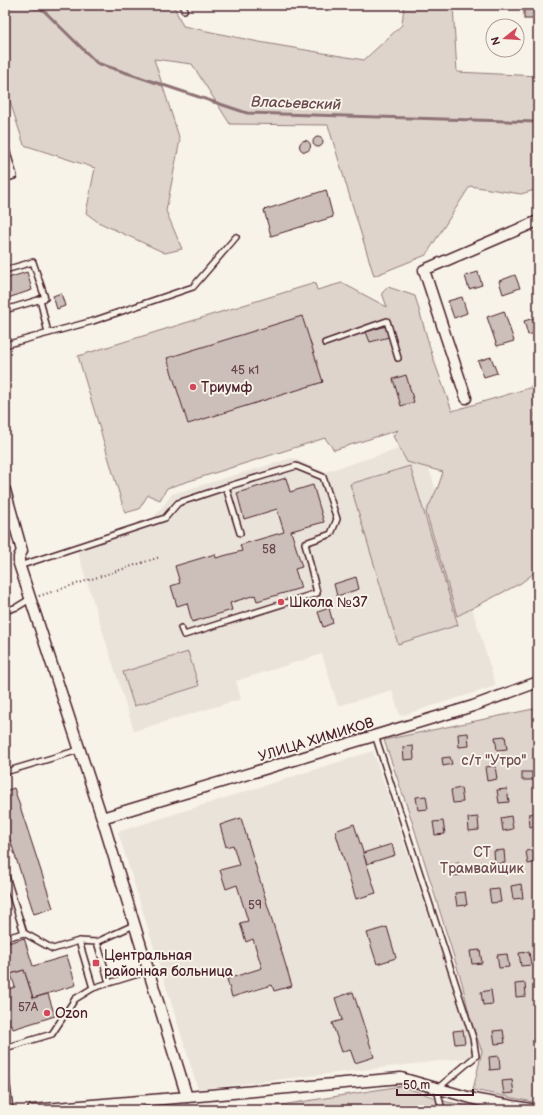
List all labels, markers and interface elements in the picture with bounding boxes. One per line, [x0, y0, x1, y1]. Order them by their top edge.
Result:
north arrow [485, 18, 525, 58]
text: N [488, 35, 503, 47]
water label: Власьевский [251, 92, 342, 115]
house number: 45 к1 [231, 363, 259, 378]
place label: Триумф [201, 379, 253, 396]
marker: Триумф [188, 382, 198, 392]
house number: 58 [262, 542, 276, 557]
place label: Школа №37 [289, 594, 368, 611]
marker: Школа №37 [276, 597, 286, 607]
street label: УЛИЦА ХИМИКОВ [256, 714, 376, 765]
park label: с/т "Утро" [462, 752, 526, 769]
park label: СТ Трамвайщик [440, 844, 524, 877]
house number: 59 [248, 898, 262, 913]
place label: Центральная районная больница [104, 947, 234, 980]
marker: Центральная районная больница [91, 958, 101, 968]
house number: 57А [18, 1000, 39, 1015]
place label: Ozon [55, 1005, 88, 1022]
marker: Ozon [42, 1008, 52, 1018]
scale bar [397, 1071, 473, 1097]
text: 50 m [403, 1078, 430, 1093]

